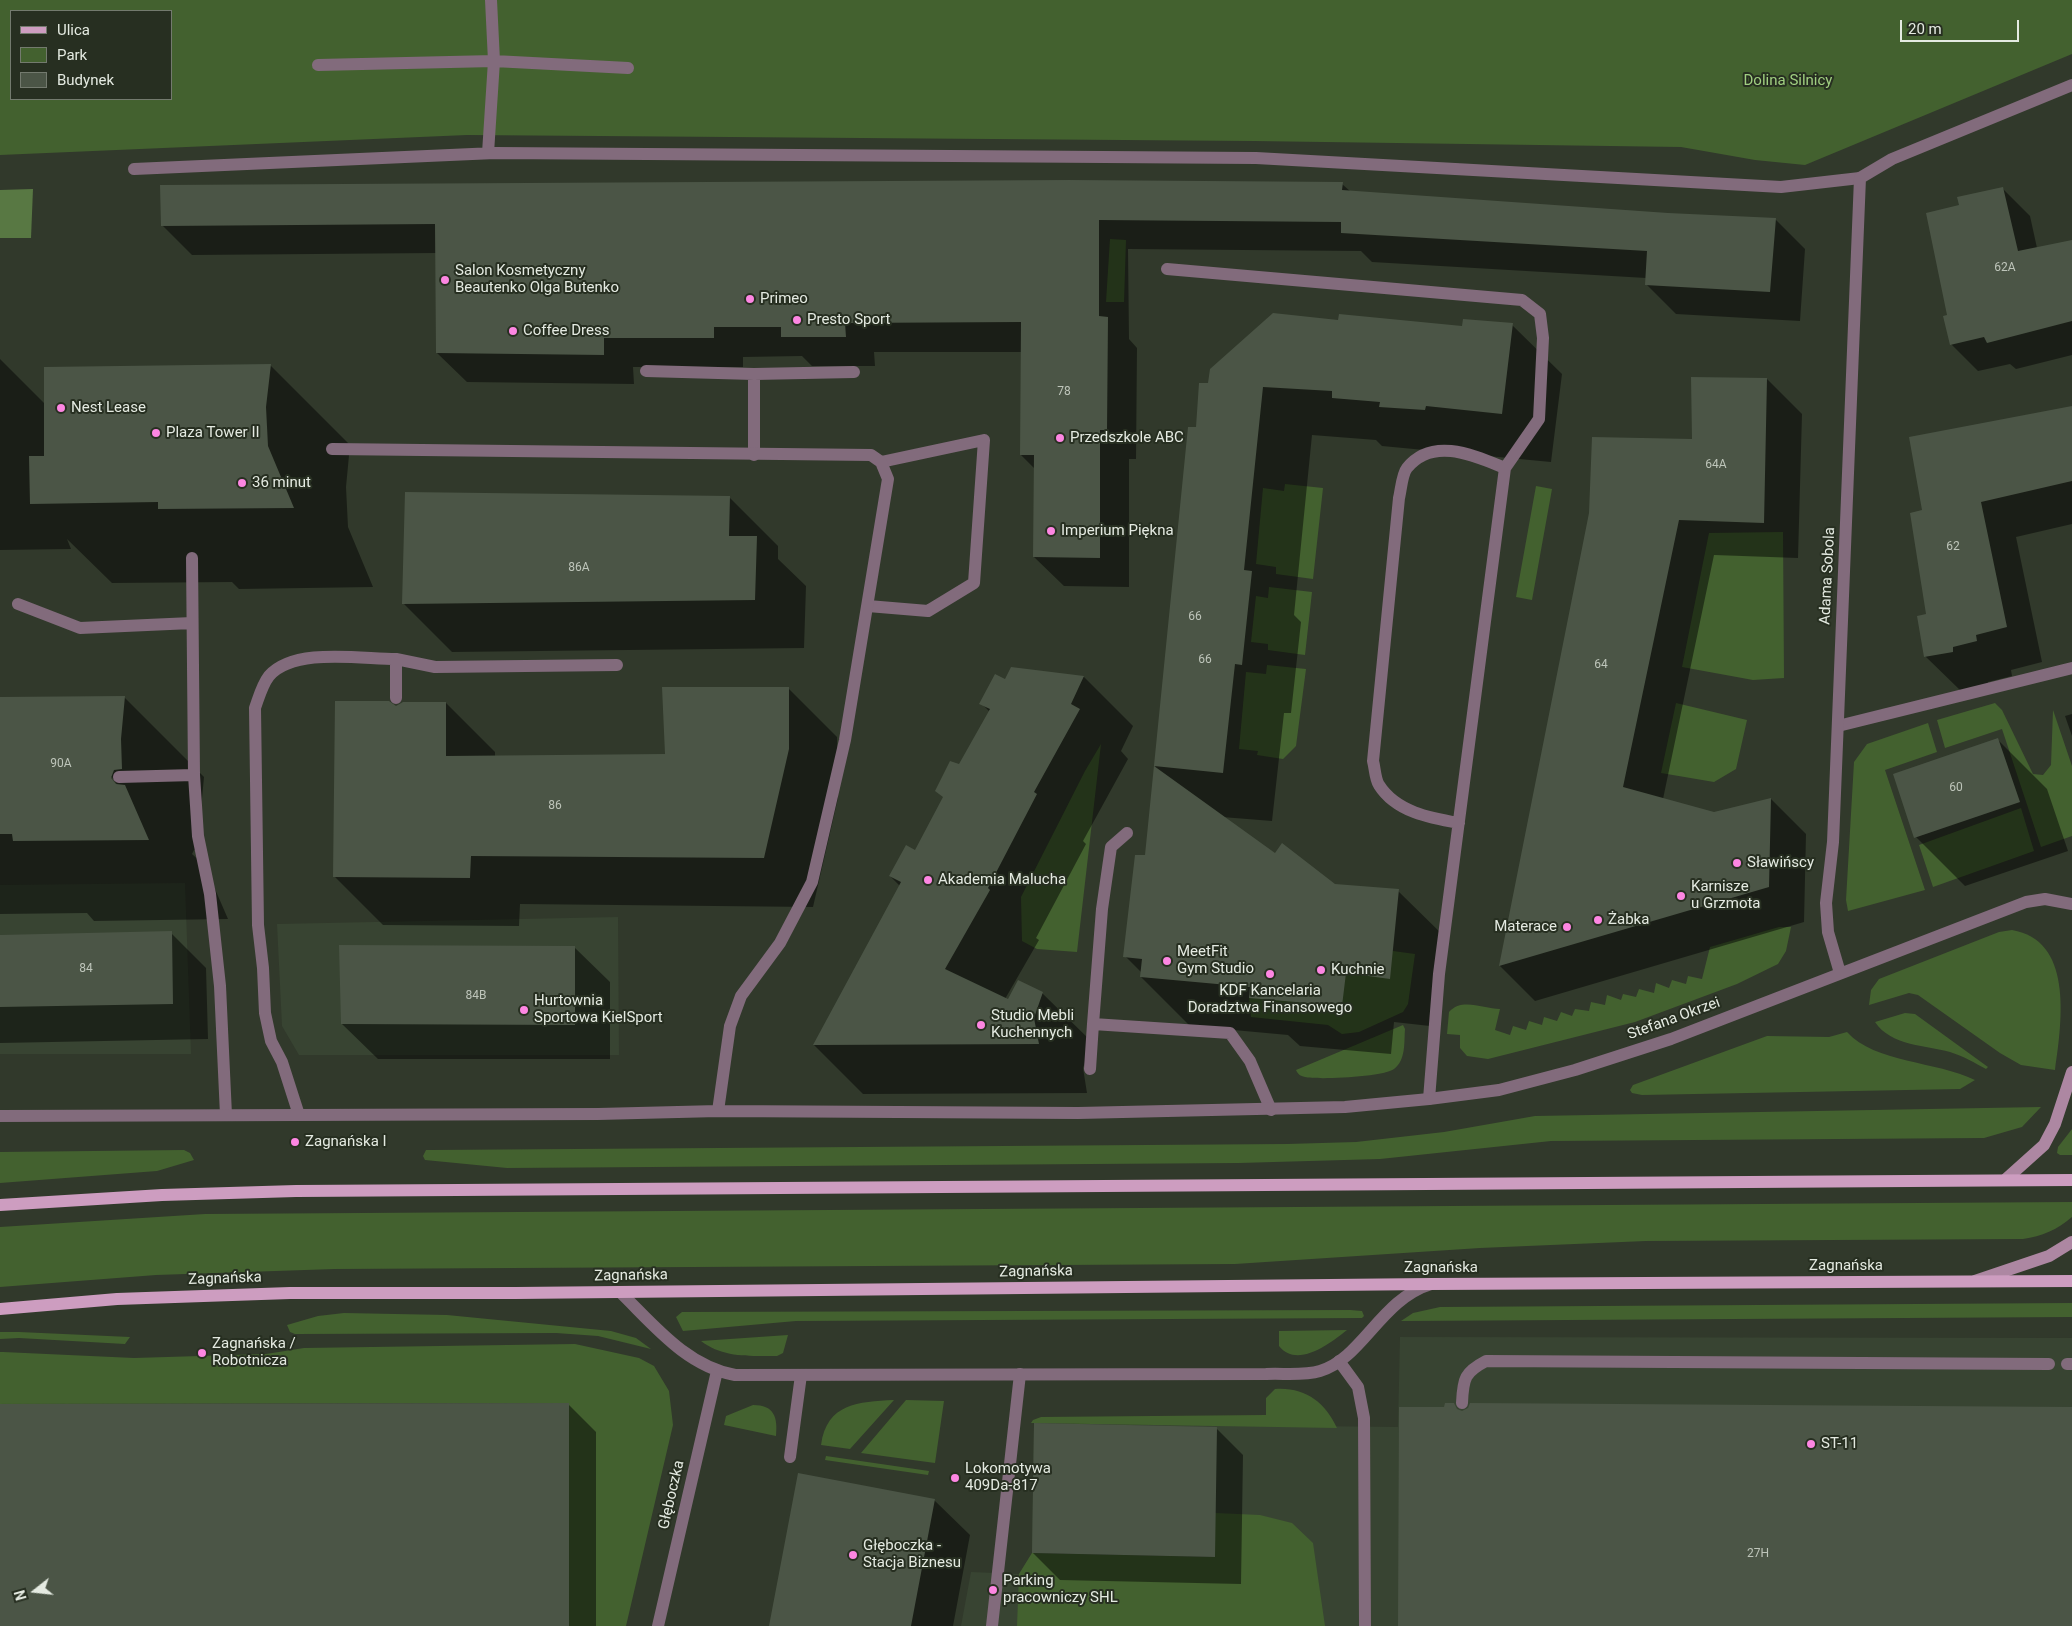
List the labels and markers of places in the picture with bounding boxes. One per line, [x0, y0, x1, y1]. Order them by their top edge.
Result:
place label: Salon Kosmetyczny Beautenko Olga Butenko [455, 262, 619, 297]
marker: Salon Kosmetyczny Beautenko Olga Butenko [439, 274, 451, 286]
place label: Primeo [760, 290, 808, 308]
marker: Primeo [744, 293, 756, 305]
place label: Presto Sport [807, 311, 890, 329]
marker: Presto Sport [791, 314, 803, 326]
place label: Coffee Dress [523, 322, 609, 340]
marker: Coffee Dress [507, 325, 519, 337]
place label: Nest Lease [71, 399, 146, 417]
marker: Nest Lease [55, 402, 67, 414]
place label: Plaza Tower II [166, 424, 260, 442]
marker: Plaza Tower II [150, 427, 162, 439]
place label: Przedszkole ABC [1070, 429, 1184, 447]
marker: Przedszkole ABC [1054, 432, 1066, 444]
place label: 36 minut [252, 474, 311, 492]
marker: 36 minut [236, 477, 248, 489]
place label: Imperium Piękna [1061, 522, 1174, 540]
marker: Imperium Piękna [1045, 525, 1057, 537]
place label: Sławińscy [1747, 854, 1814, 872]
marker: Sławińscy [1731, 857, 1743, 869]
place label: Akademia Malucha [938, 871, 1066, 889]
marker: Akademia Malucha [922, 874, 934, 886]
place label: Karnisze u Grzmota [1691, 878, 1761, 913]
marker: Karnisze u Grzmota [1675, 890, 1687, 902]
place label: Żabka [1608, 911, 1649, 929]
marker: Żabka [1592, 914, 1604, 926]
place label: Materace [1494, 918, 1557, 936]
marker: Materace [1561, 921, 1573, 933]
place label: MeetFit Gym Studio [1177, 943, 1254, 978]
marker: MeetFit Gym Studio [1161, 955, 1173, 967]
place label: Kuchnie [1331, 961, 1385, 979]
marker: Kuchnie [1315, 964, 1327, 976]
marker: KDF Kancelaria Doradztwa Finansowego [1264, 968, 1276, 980]
place label: KDF Kancelaria Doradztwa Finansowego [1188, 982, 1352, 1017]
place label: Hurtownia Sportowa KielSport [534, 992, 663, 1027]
marker: Hurtownia Sportowa KielSport [518, 1004, 530, 1016]
place label: Studio Mebli Kuchennych [991, 1007, 1074, 1042]
marker: Studio Mebli Kuchennych [975, 1019, 987, 1031]
place label: Zagnańska I [305, 1133, 387, 1151]
marker: Zagnańska I [289, 1136, 301, 1148]
place label: Zagnańska / Robotnicza [212, 1335, 296, 1370]
marker: Zagnańska / Robotnicza [196, 1347, 208, 1359]
place label: ST-11 [1821, 1435, 1858, 1453]
marker: ST-11 [1805, 1438, 1817, 1450]
place label: Lokomotywa 409Da-817 [965, 1460, 1051, 1495]
marker: Lokomotywa 409Da-817 [949, 1472, 961, 1484]
place label: Głęboczka - Stacja Biznesu [863, 1537, 961, 1572]
marker: Głęboczka - Stacja Biznesu [847, 1549, 859, 1561]
place label: Parking pracowniczy SHL [1003, 1572, 1118, 1607]
marker: Parking pracowniczy SHL [987, 1584, 999, 1596]

